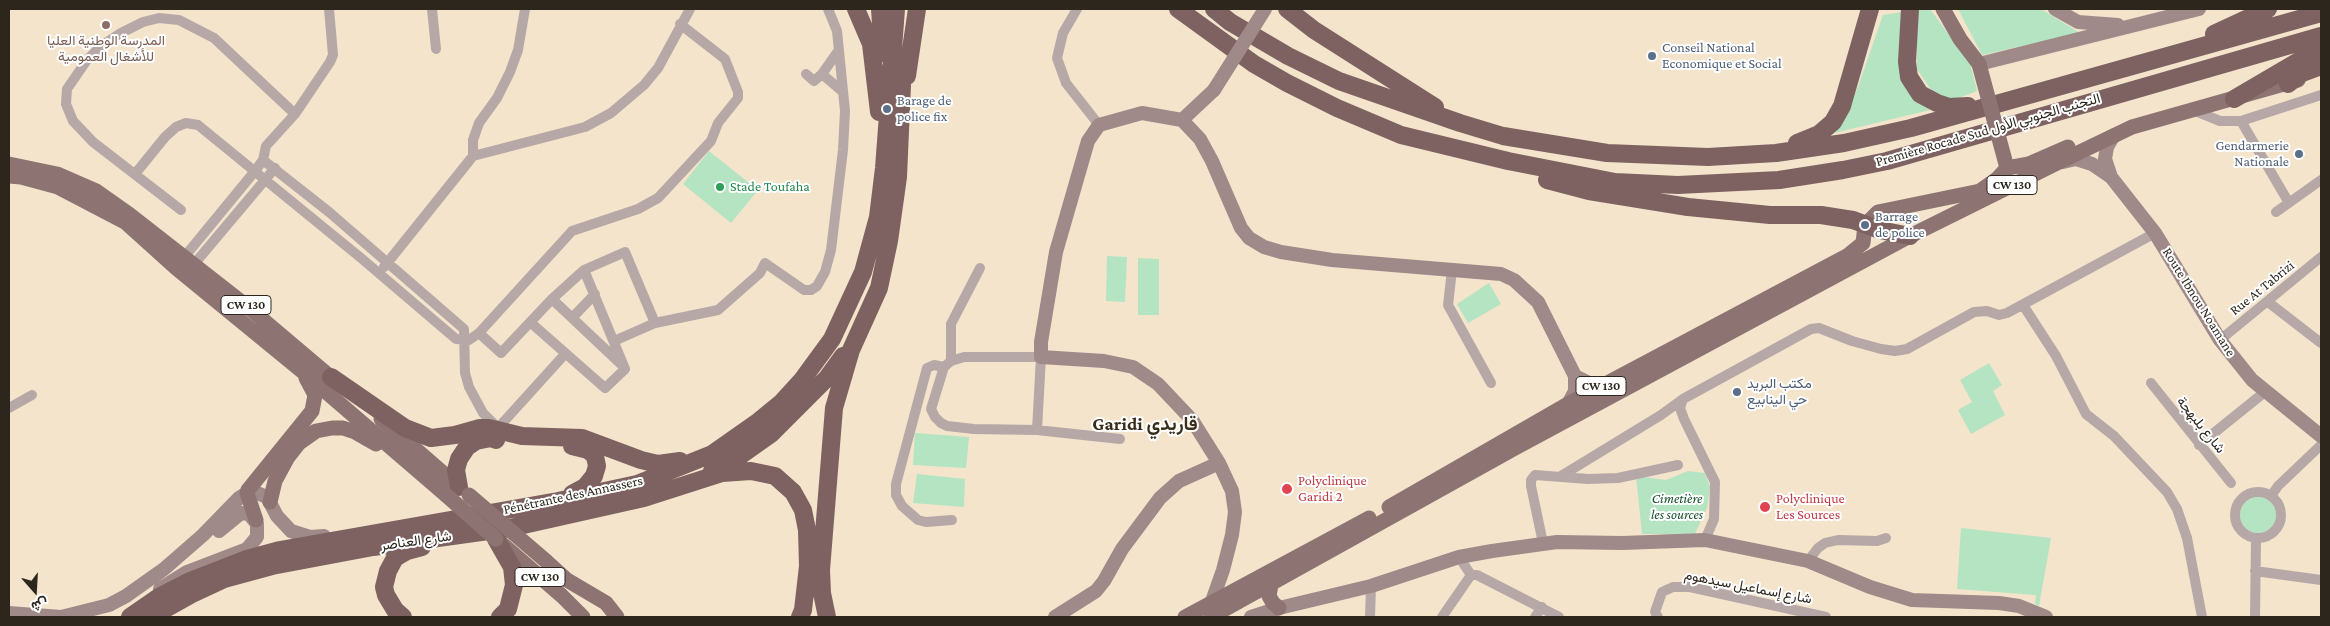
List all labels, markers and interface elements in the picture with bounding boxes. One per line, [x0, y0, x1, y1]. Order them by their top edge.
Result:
marker: المدرسة الوطنية العليا للأشغال العمومية [100, 19, 112, 31]
place label: المدرسة الوطنية العليا للأشغال العمومية [47, 33, 165, 65]
place label: Conseil National Economique et Social [1662, 40, 1782, 72]
marker: Conseil National Economique et Social [1646, 50, 1658, 62]
street label: Première Rocade Sud التجنب الجنوبي الأول [1874, 90, 2102, 170]
place label: Barage de police fix [897, 93, 951, 125]
marker: Barage de police fix [881, 103, 893, 115]
place label: Gendarmerie Nationale [2215, 138, 2289, 170]
marker: Gendarmerie Nationale [2293, 148, 2305, 160]
road number: CW 130 [1987, 176, 2037, 194]
place label: Stade Toufaha [730, 179, 810, 195]
marker: Stade Toufaha [714, 181, 726, 193]
place label: Barrage de police [1875, 209, 1925, 242]
marker: Barrage de police [1859, 219, 1871, 231]
street label: Route Ibnou Noamane [2159, 244, 2239, 360]
street label: Rue At Tabrizi [2226, 257, 2298, 319]
road number: CW 130 [221, 296, 271, 314]
road number: CW 130 [1576, 376, 1626, 396]
place label: مكتب البريد حي الينابيع [1747, 376, 1812, 408]
marker: مكتب البريد حي الينابيع [1731, 386, 1743, 398]
street label: شارع بلبهجة [2173, 393, 2229, 457]
district label: Garidi قاريدي [1092, 413, 1198, 435]
street label: Pénétrante des Annassers [502, 472, 644, 518]
place label: Polyclinique Garidi 2 [1298, 473, 1367, 506]
marker: Polyclinique Garidi 2 [1280, 482, 1294, 496]
park label: Cimetière les sources [1651, 491, 1703, 524]
place label: Polyclinique Les Sources [1776, 491, 1845, 524]
marker: Polyclinique Les Sources [1758, 500, 1772, 514]
street label: شارع العناصر [379, 528, 453, 554]
north arrow [10, 566, 60, 616]
street label: شارع إسماعيل سيدهوم [1683, 566, 1813, 608]
road number: CW 130 [515, 568, 565, 586]
text: ش [29, 595, 50, 615]

